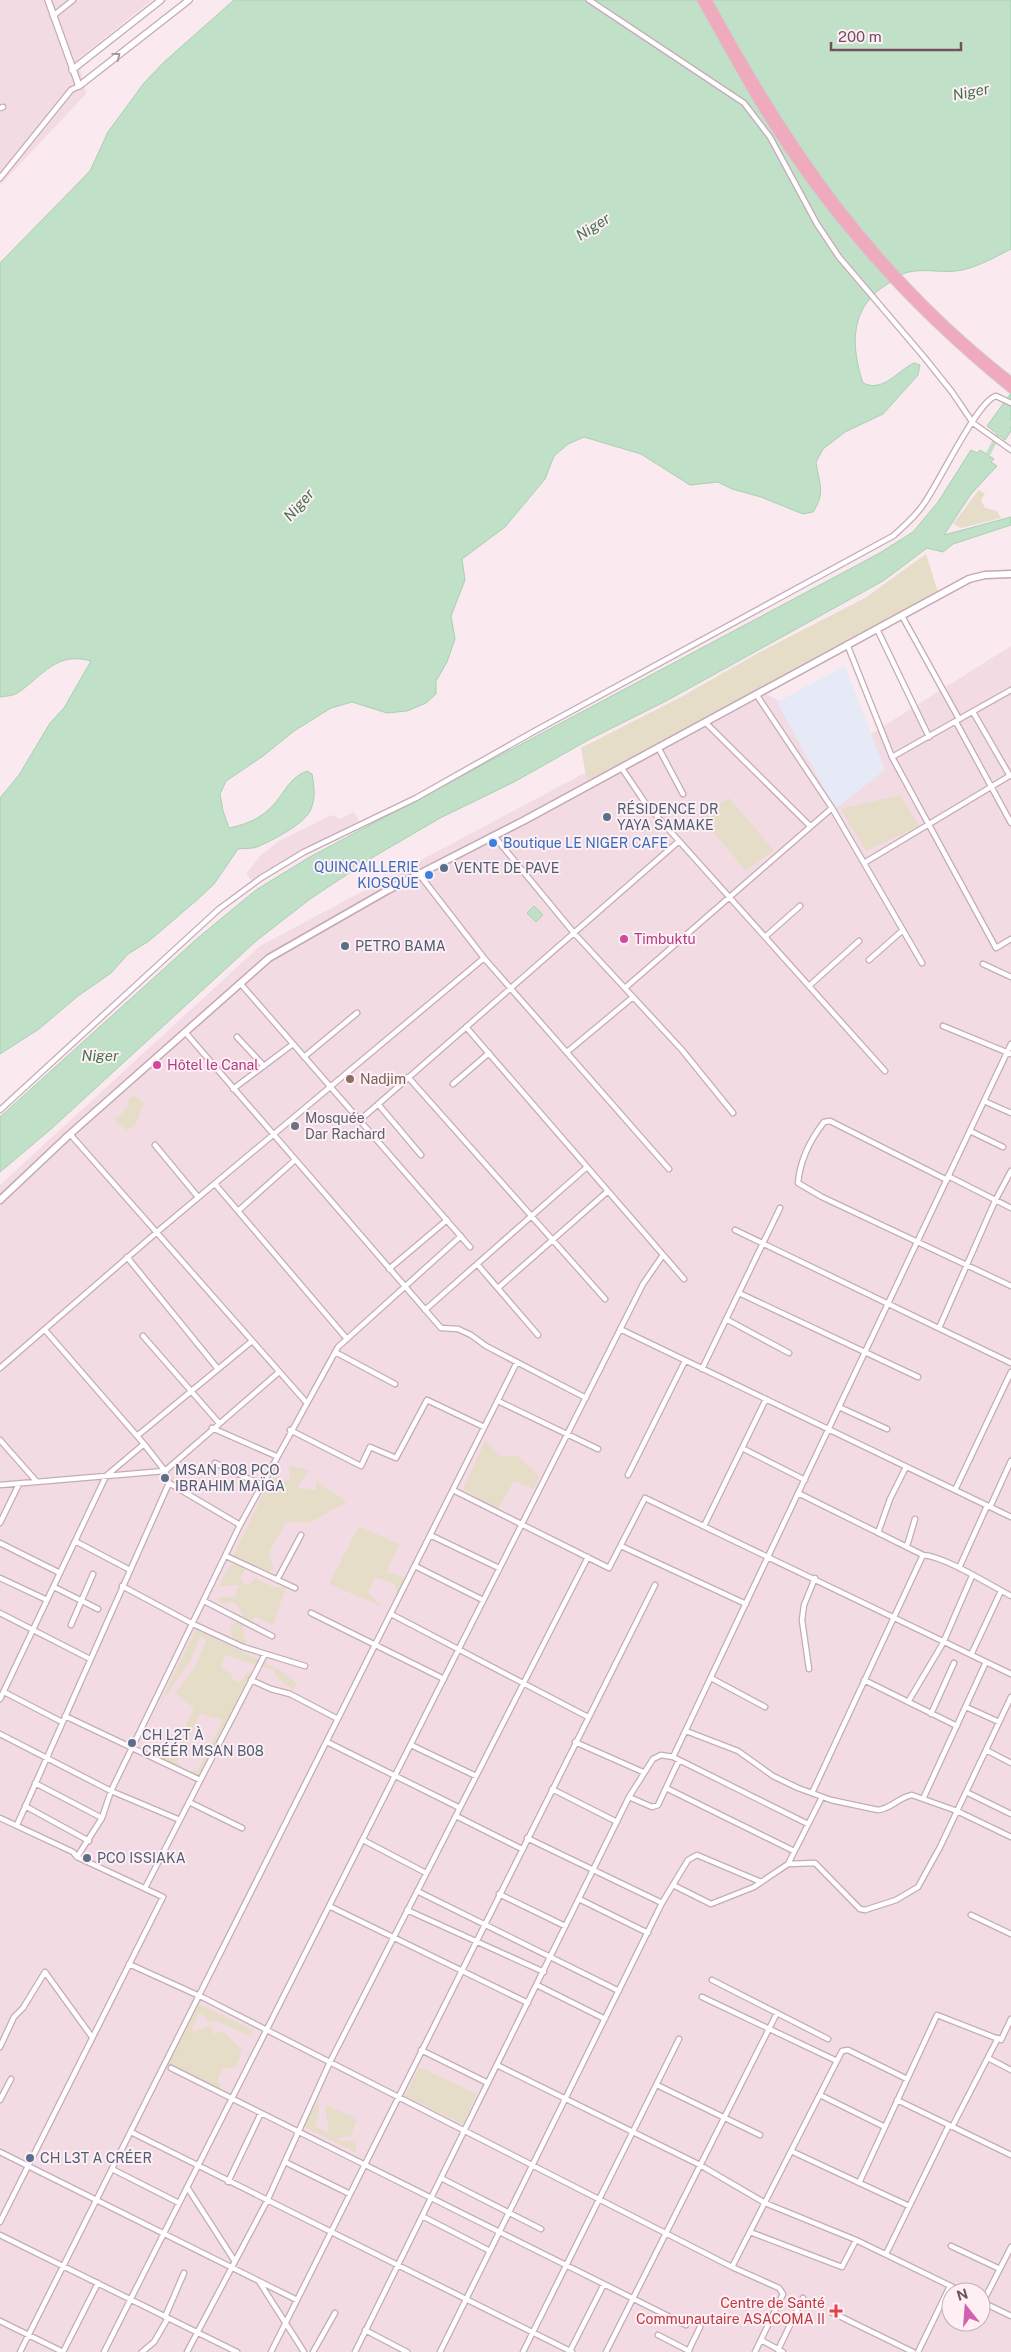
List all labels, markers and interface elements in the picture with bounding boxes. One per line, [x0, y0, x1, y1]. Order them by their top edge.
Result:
scale bar [831, 20, 961, 52]
text: 200 m [838, 28, 882, 45]
one-way arrow [111, 54, 120, 62]
water label: Niger [951, 80, 991, 103]
water label: Niger [573, 209, 613, 244]
water label: Niger [280, 485, 318, 524]
place label: RÉSIDENCE DR YAYA SAMAKE [617, 800, 718, 833]
marker: RÉSIDENCE DR YAYA SAMAKE [601, 811, 613, 823]
place label: Boutique LE NIGER CAFE [503, 835, 668, 851]
marker: Boutique LE NIGER CAFE [487, 837, 499, 849]
place label: QUINCAILLERIE KIOSQUE [314, 859, 419, 891]
place label: VENTE DE PAVE [454, 860, 559, 876]
marker: VENTE DE PAVE [438, 862, 450, 874]
marker: QUINCAILLERIE KIOSQUE [423, 869, 435, 881]
place label: Timbuktu [634, 931, 696, 947]
marker: Timbuktu [618, 933, 630, 945]
place label: PETRO BAMA [355, 938, 446, 954]
marker: PETRO BAMA [339, 940, 351, 952]
water label: Niger [81, 1047, 119, 1064]
place label: Hôtel le Canal [167, 1057, 259, 1073]
marker: Hôtel le Canal [151, 1059, 163, 1071]
place label: Nadjim [360, 1071, 406, 1087]
marker: Nadjim [344, 1073, 356, 1085]
place label: Mosquée Dar Rachard [305, 1110, 385, 1142]
marker: Mosquée Dar Rachard [289, 1120, 301, 1132]
place label: MSAN B08 PCO IBRAHIM MAÏGA [175, 1462, 285, 1494]
marker: MSAN B08 PCO IBRAHIM MAÏGA [159, 1472, 171, 1484]
place label: CH L2T À CRÉÉR MSAN B08 [142, 1726, 264, 1759]
marker: CH L2T À CRÉÉR MSAN B08 [126, 1737, 138, 1749]
place label: PCO ISSIAKA [97, 1850, 186, 1866]
marker: PCO ISSIAKA [81, 1852, 93, 1864]
place label: CH L3T A CRÉER [40, 2149, 152, 2166]
marker: CH L3T A CRÉER [24, 2152, 36, 2164]
north arrow [941, 2282, 991, 2332]
text: N [955, 2285, 970, 2304]
place label: Centre de Santé Communautaire ASACOMA II [636, 2295, 825, 2327]
marker: Centre de Santé Communautaire ASACOMA II [829, 2304, 843, 2318]

